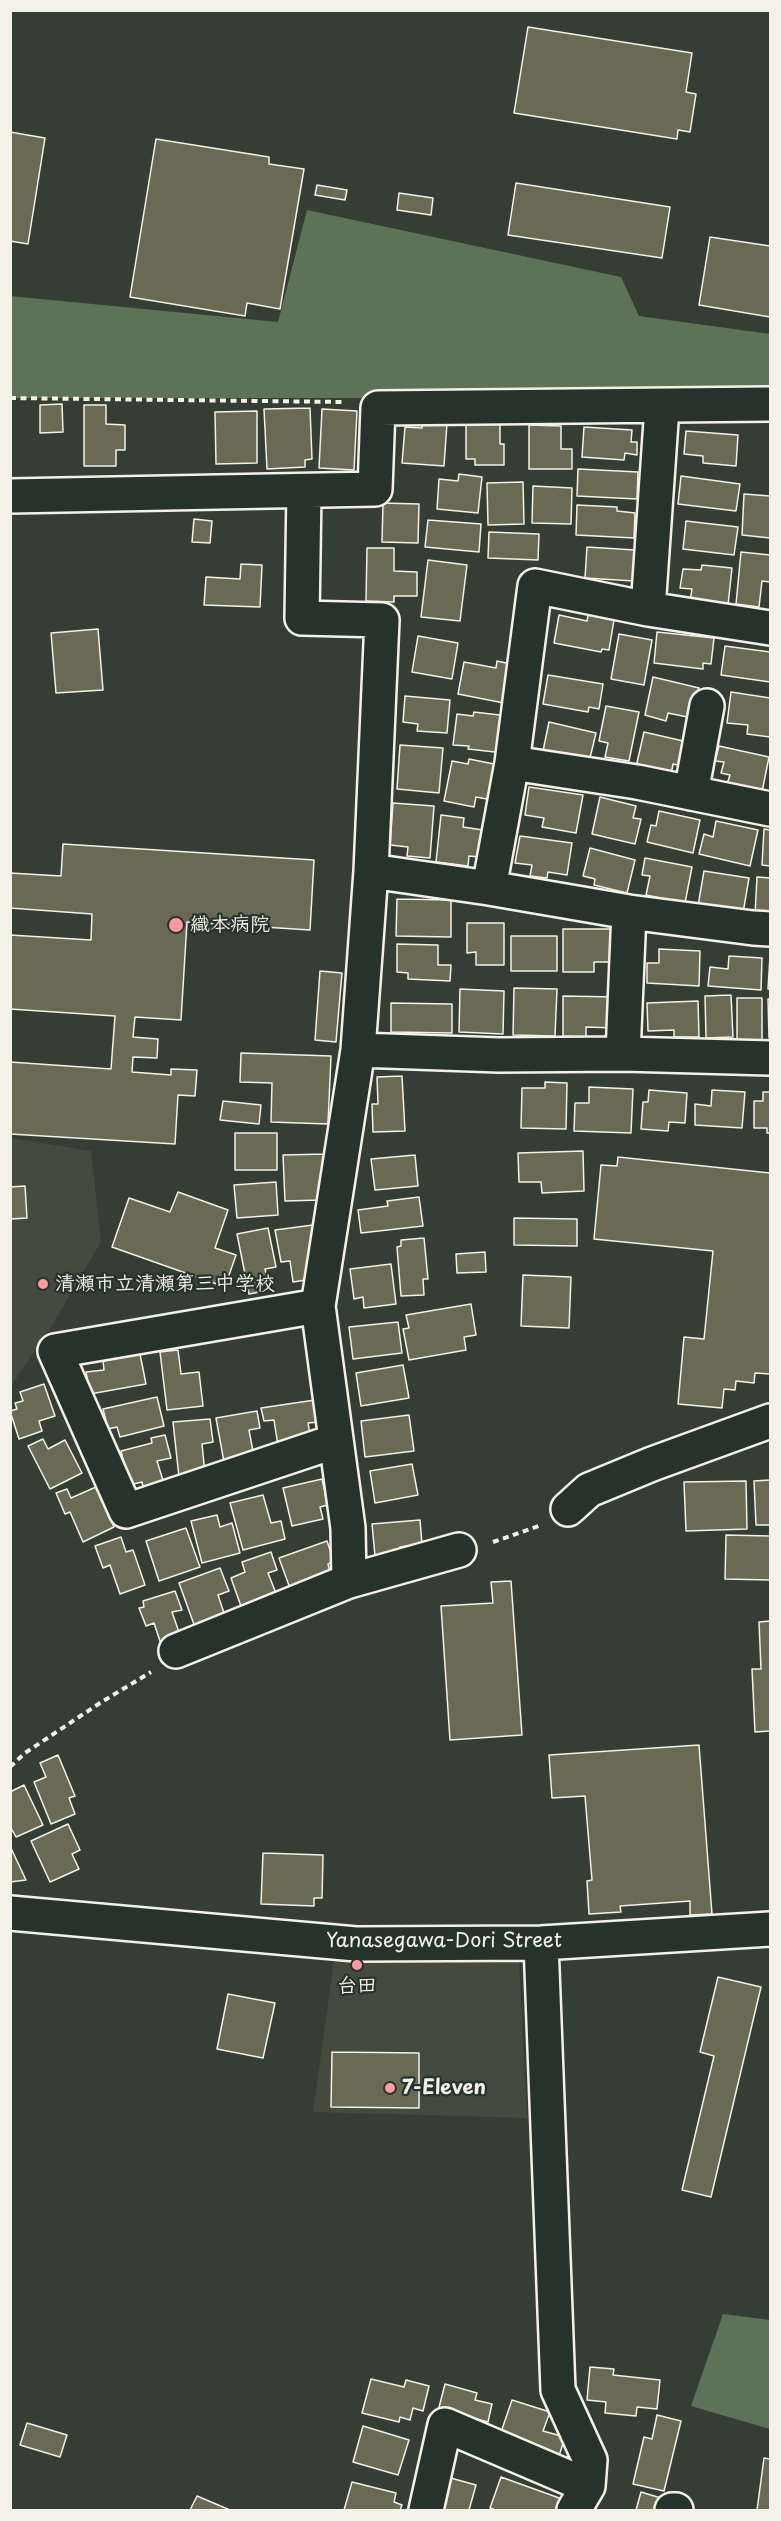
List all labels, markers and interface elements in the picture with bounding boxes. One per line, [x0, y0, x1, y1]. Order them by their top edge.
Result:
place label: 織本病院 [190, 913, 270, 937]
marker: 織本病院 [167, 916, 185, 934]
place label: 清瀬市立清瀬第三中学校 [55, 1272, 275, 1296]
marker: 清瀬市立清瀬第三中学校 [36, 1277, 50, 1291]
street label: Yanasegawa-Dori Street [326, 1929, 562, 1953]
marker: 台田 [350, 1958, 364, 1972]
place label: 台田 [337, 1974, 377, 1998]
place label: 7-Eleven [402, 2076, 486, 2100]
marker: 7-Eleven [383, 2081, 397, 2095]

